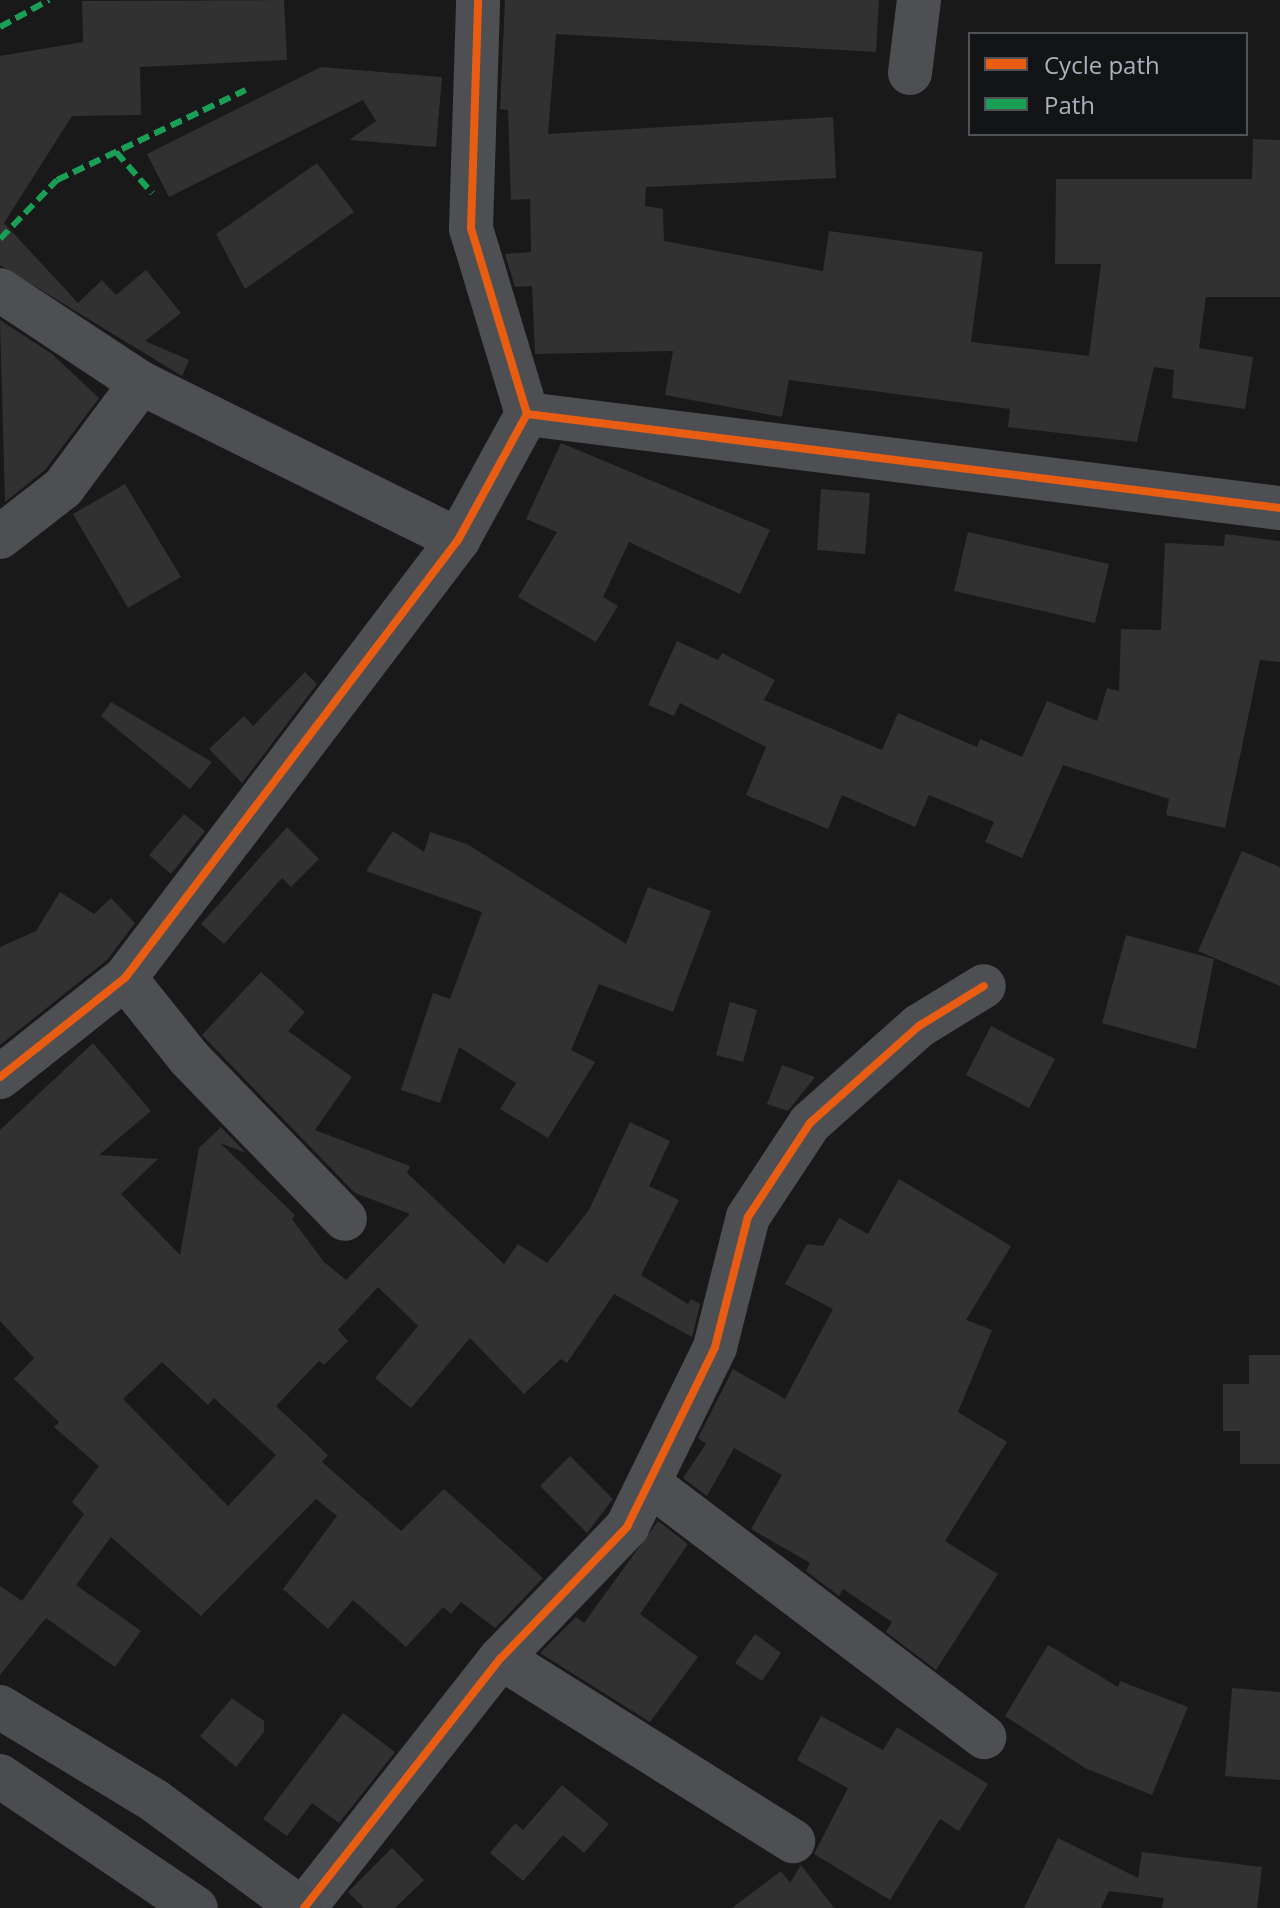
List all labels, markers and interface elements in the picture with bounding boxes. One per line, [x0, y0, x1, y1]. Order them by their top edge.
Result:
legend [968, 32, 1248, 136]
text: Cycle path [1044, 48, 1160, 81]
text: Path [1044, 88, 1095, 121]

